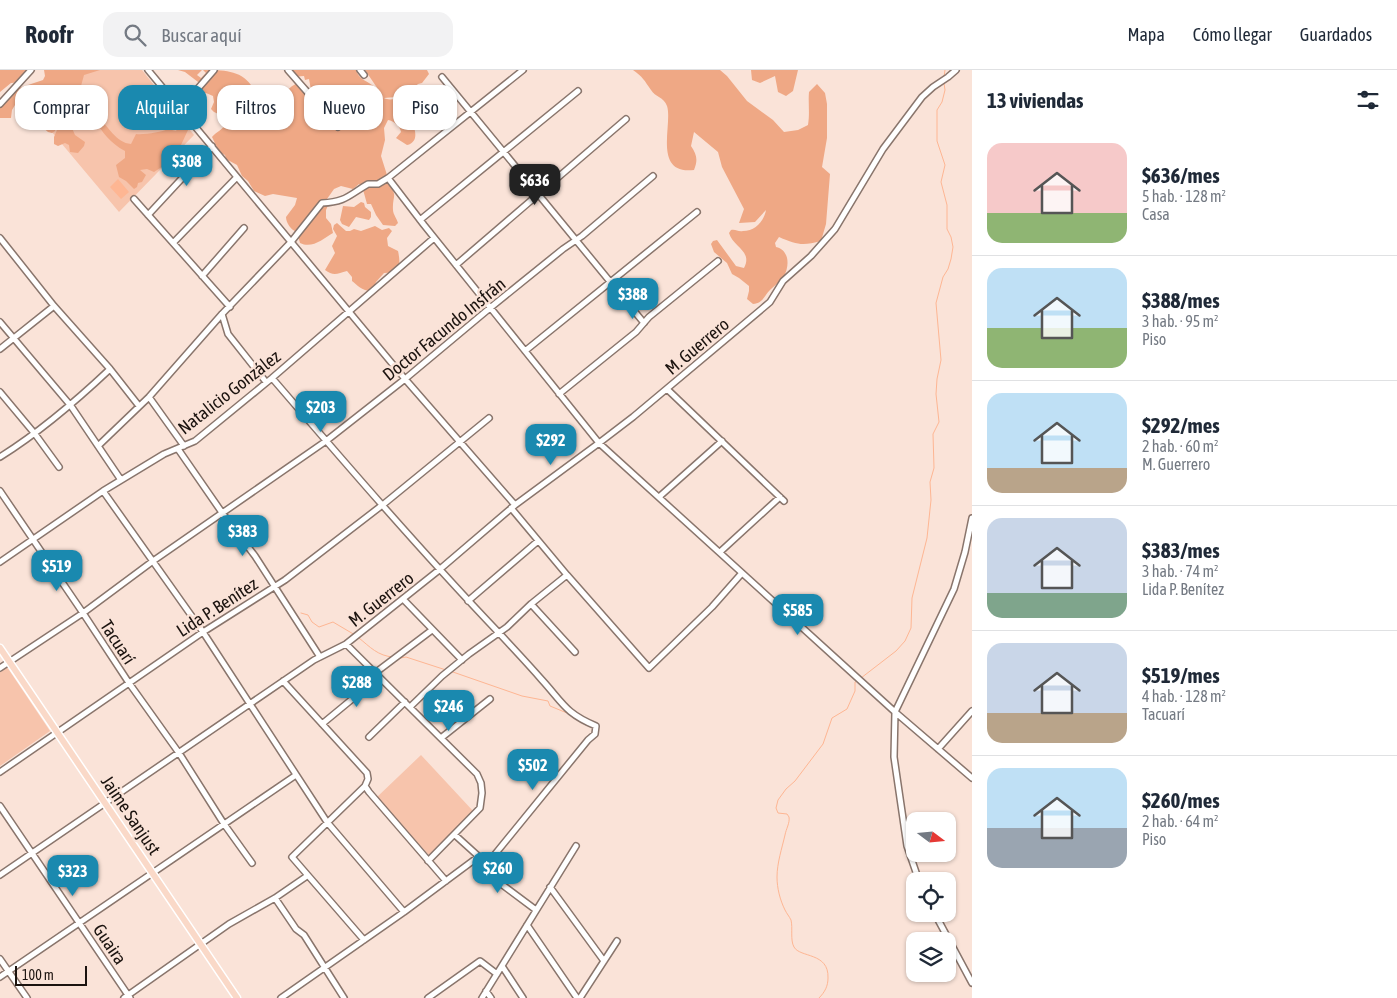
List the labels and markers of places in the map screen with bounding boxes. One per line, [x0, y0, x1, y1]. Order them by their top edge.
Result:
pin: $308 [157, 144, 217, 187]
pin: $636 [505, 164, 565, 206]
pin: $388 [603, 278, 663, 320]
pin: $203 [291, 390, 351, 433]
pin: $292 [521, 424, 581, 466]
pin: $383 [213, 514, 273, 557]
pin: $519 [27, 550, 87, 592]
pin: $585 [768, 594, 828, 636]
pin: $288 [327, 666, 387, 708]
pin: $246 [419, 690, 479, 732]
pin: $502 [503, 748, 563, 791]
pin: $260 [468, 852, 528, 894]
pin: $323 [43, 854, 103, 897]

